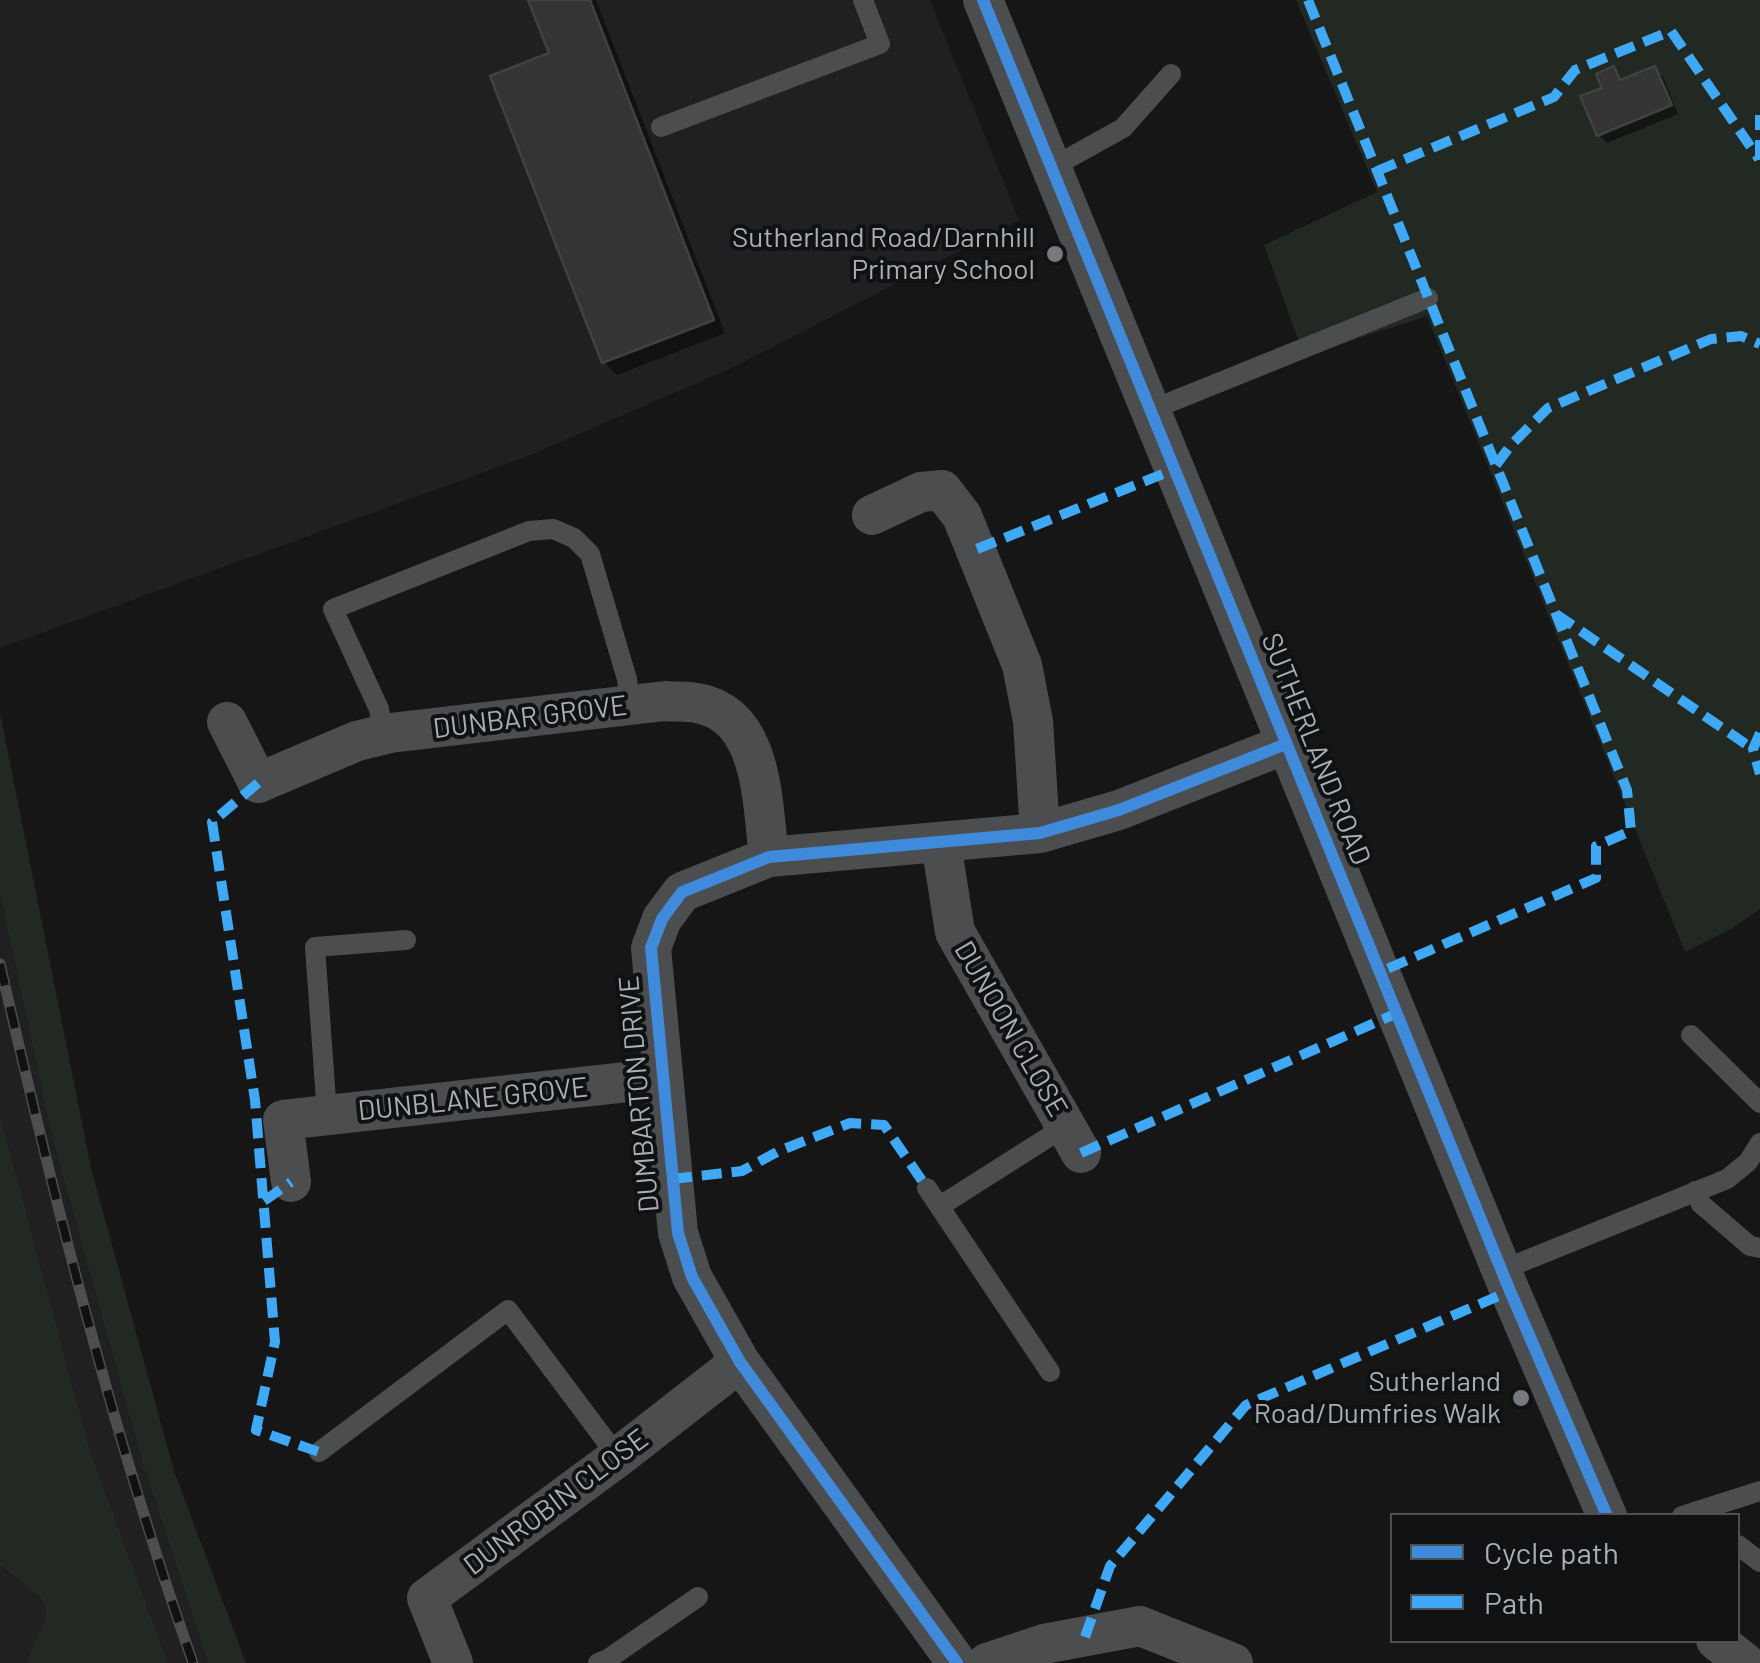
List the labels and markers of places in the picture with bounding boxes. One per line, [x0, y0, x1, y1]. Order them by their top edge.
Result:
place label: Sutherland Road/Darnhill Primary School [732, 221, 1035, 287]
marker: Sutherland Road/Darnhill Primary School [1044, 243, 1066, 265]
place label: Sutherland Road/Dumfries Walk [1254, 1365, 1501, 1431]
marker: Sutherland Road/Dumfries Walk [1510, 1387, 1532, 1409]

